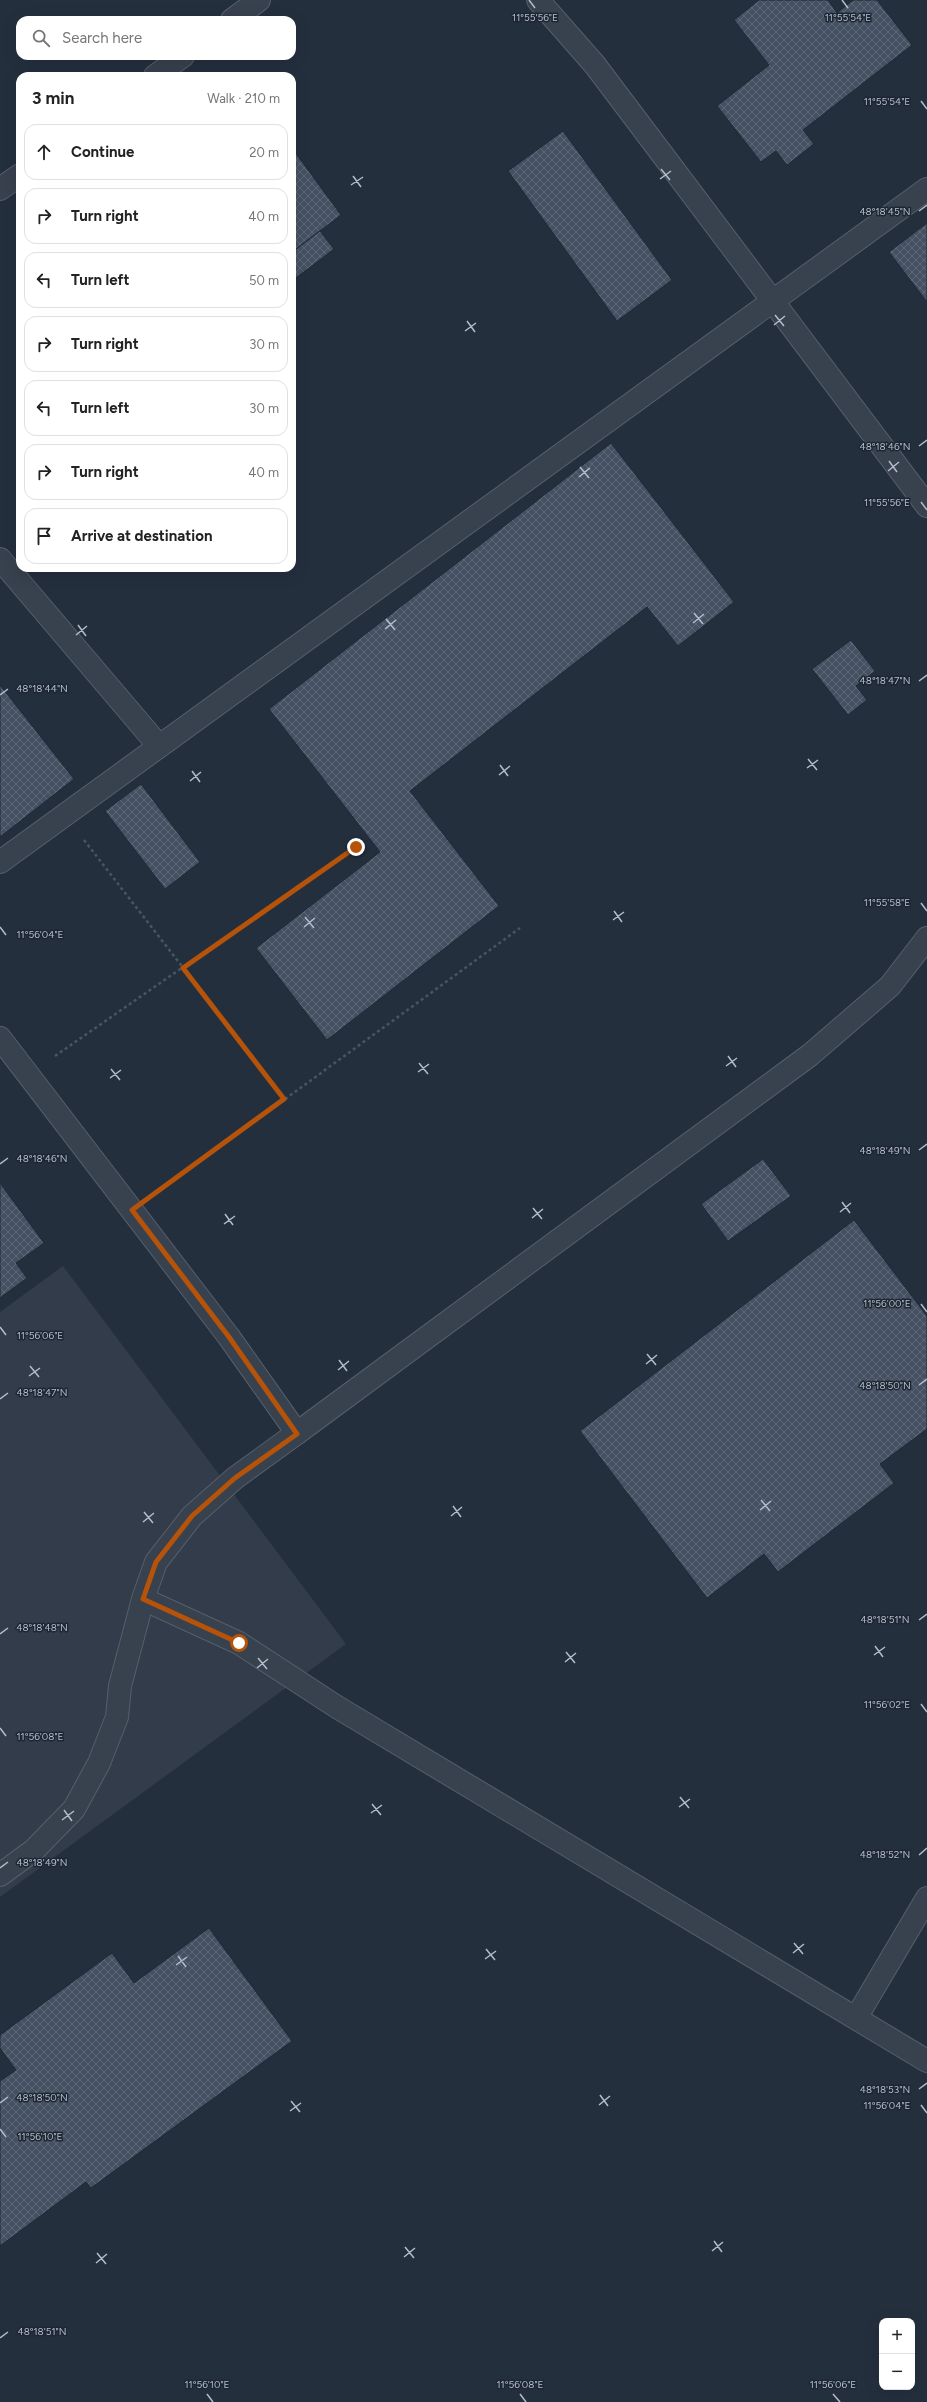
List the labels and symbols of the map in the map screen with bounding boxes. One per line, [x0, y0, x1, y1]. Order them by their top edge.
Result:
text: 11°55'56"E [512, 11, 558, 24]
text: 11°55'54"E [825, 11, 871, 24]
text: 11°55'54"E [864, 95, 910, 108]
text: 48°18'45"N [859, 205, 911, 218]
text: 48°18'46"N [859, 440, 911, 453]
text: 11°55'56"E [864, 496, 910, 509]
text: 48°18'47"N [860, 674, 910, 687]
text: 48°18'44"N [16, 682, 68, 695]
route end [347, 838, 365, 856]
text: 11°55'58"E [864, 896, 910, 909]
text: 11°56'04"E [16, 928, 64, 941]
text: 48°18'49"N [859, 1144, 911, 1157]
text: 48°18'46"N [16, 1152, 68, 1165]
text: 11°56'00"E [863, 1297, 911, 1310]
text: 11°56'06"E [17, 1329, 63, 1342]
text: 48°18'50"N [859, 1379, 911, 1392]
text: 48°18'47"N [17, 1386, 67, 1399]
text: 48°18'51"N [860, 1613, 910, 1626]
text: 48°18'48"N [16, 1621, 68, 1634]
route start [230, 1634, 248, 1652]
text: 11°56'02"E [864, 1698, 910, 1711]
text: 11°56'08"E [16, 1730, 64, 1743]
text: 48°18'52"N [860, 1848, 910, 1861]
text: 48°18'49"N [16, 1856, 68, 1869]
text: 48°18'53"N [860, 2083, 910, 2096]
text: 48°18'50"N [16, 2091, 68, 2104]
text: 11°56'04"E [863, 2099, 911, 2112]
text: 11°56'10"E [17, 2130, 63, 2143]
text: 48°18'51"N [17, 2325, 67, 2338]
text: 11°56'10"E [184, 2378, 230, 2391]
text: 11°56'08"E [496, 2378, 544, 2391]
text: 11°56'06"E [810, 2378, 856, 2391]

